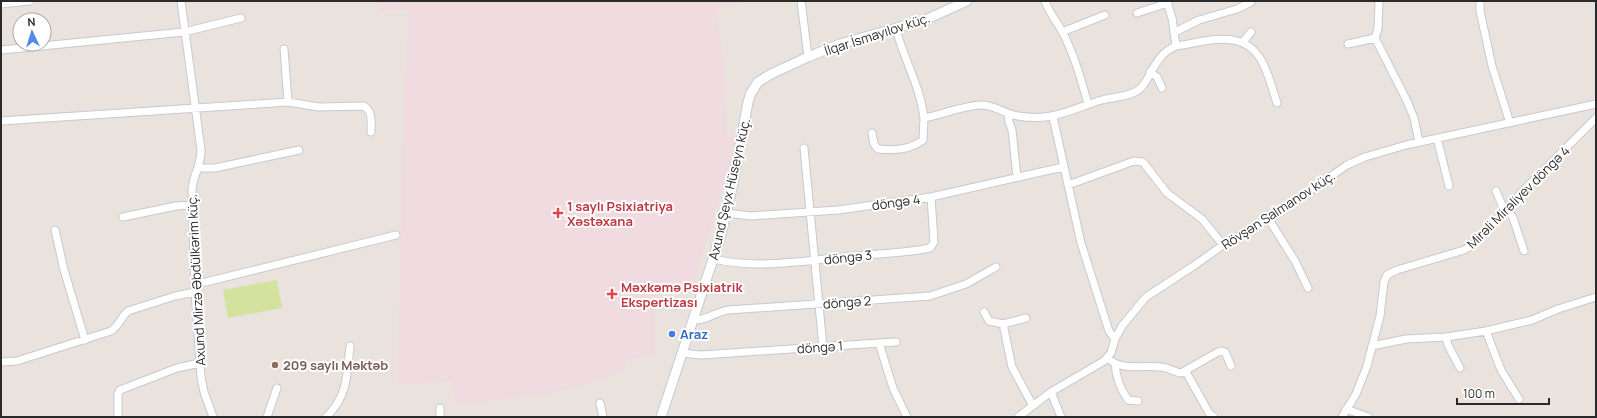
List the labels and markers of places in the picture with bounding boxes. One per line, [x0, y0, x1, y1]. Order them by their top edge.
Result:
place label: 1 saylı Psixiatriya Xəstəxana [567, 197, 673, 230]
marker: 1 saylı Psixiatriya Xəstəxana [552, 207, 564, 219]
place label: Məxkəmə Psixiatrik Ekspertizası [621, 278, 743, 311]
marker: Məxkəmə Psixiatrik Ekspertizası [606, 288, 618, 300]
place label: Araz [680, 325, 708, 343]
marker: Araz [667, 329, 677, 339]
place label: 209 saylı Məktəb [283, 356, 388, 374]
marker: 209 saylı Məktəb [270, 360, 280, 370]

